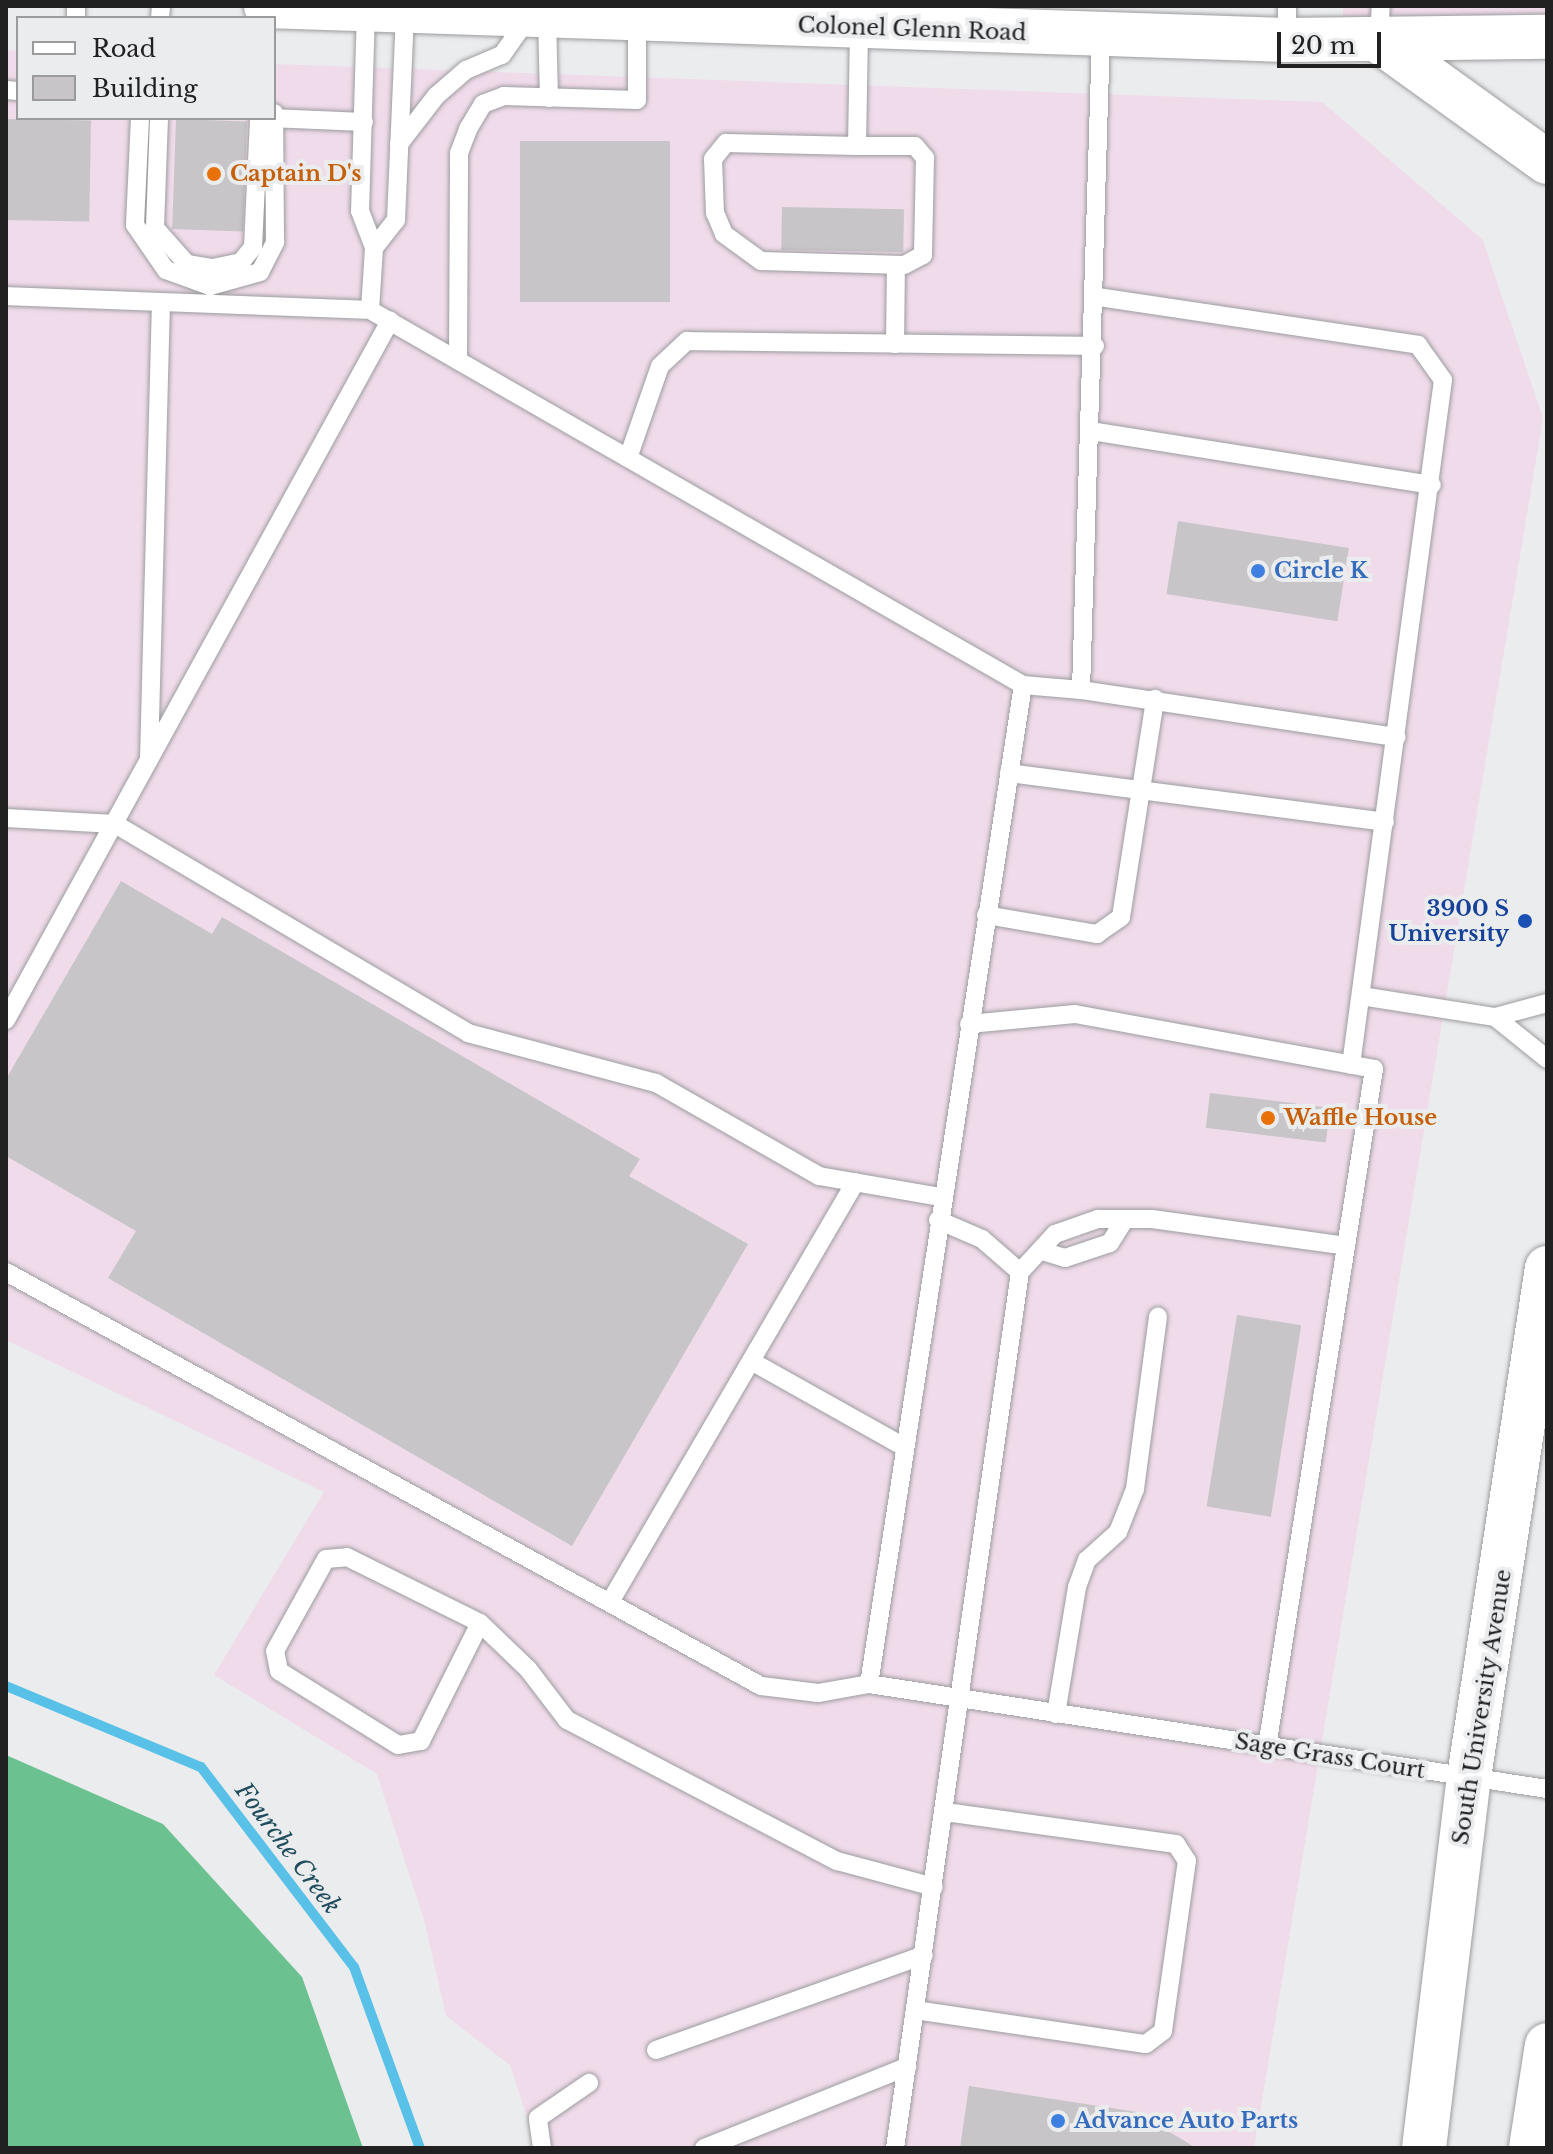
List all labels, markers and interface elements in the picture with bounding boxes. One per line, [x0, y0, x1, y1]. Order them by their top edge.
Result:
street label: Colonel Glenn Road [797, 12, 1027, 46]
legend [16, 16, 276, 120]
scale bar [1281, 16, 1385, 66]
text: 20 m [1291, 31, 1356, 60]
text: Road [92, 34, 156, 63]
text: Building [92, 74, 198, 103]
place label: Captain D's [230, 161, 362, 187]
marker: Captain D's [205, 165, 223, 183]
place label: Circle K [1274, 558, 1368, 584]
marker: Circle K [1249, 562, 1267, 580]
place label: 3900 S University [1389, 895, 1509, 946]
marker: 3900 S University [1516, 912, 1534, 930]
place label: Waffle House [1284, 1105, 1437, 1131]
marker: Waffle House [1259, 1109, 1277, 1127]
street label: South University Avenue [1447, 1567, 1517, 1847]
street label: Sage Grass Court [1233, 1728, 1427, 1784]
water label: Fourche Creek [229, 1777, 347, 1919]
place label: Advance Auto Parts [1074, 2108, 1299, 2134]
marker: Advance Auto Parts [1049, 2112, 1067, 2130]

